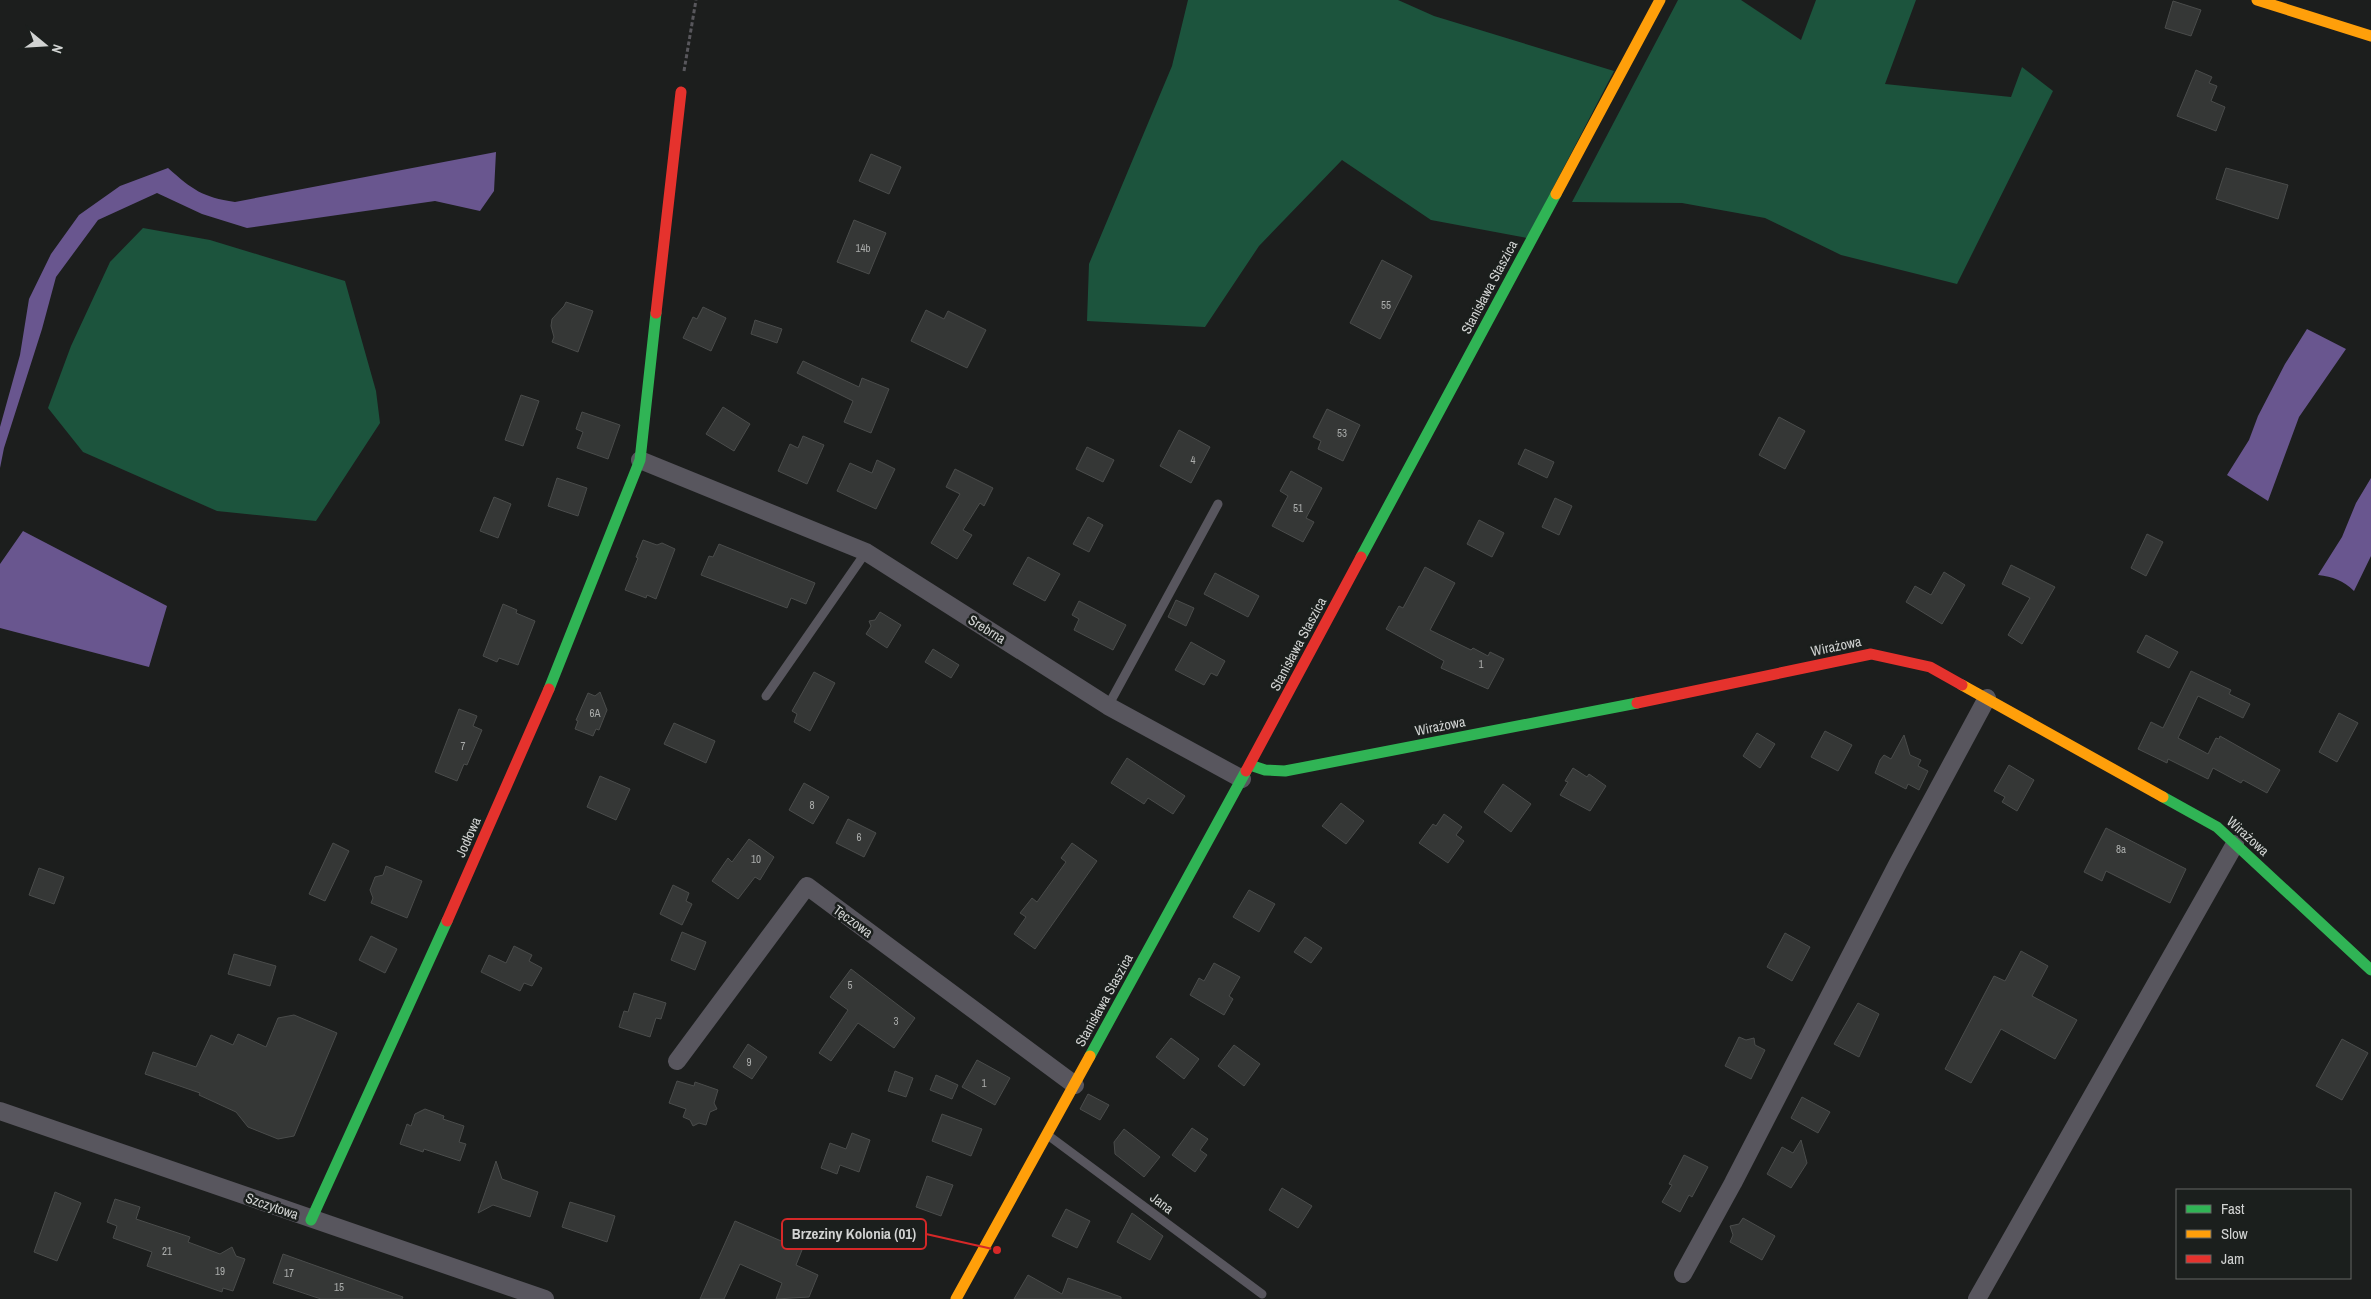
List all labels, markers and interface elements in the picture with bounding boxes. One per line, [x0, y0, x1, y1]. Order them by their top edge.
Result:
north arrow [20, 20, 70, 70]
text: N [48, 42, 67, 56]
street label: Stanisława Staszica [1457, 237, 1521, 337]
house number: 14b [855, 241, 871, 255]
house number: 55 [1381, 298, 1391, 312]
house number: 53 [1337, 426, 1347, 440]
house number: 4 [1190, 453, 1196, 467]
house number: 51 [1293, 501, 1303, 515]
street label: Stanisława Staszica [1266, 594, 1330, 694]
street label: Srebrna [965, 611, 1010, 648]
street label: Wirażowa [1809, 632, 1863, 660]
house number: 1 [1478, 657, 1484, 671]
house number: 6A [589, 706, 601, 720]
street label: Wirażowa [1413, 712, 1467, 740]
house number: 7 [460, 739, 466, 753]
house number: 8 [809, 798, 815, 812]
street label: Wirażowa [2223, 812, 2273, 860]
street label: Jodłowa [451, 814, 485, 860]
house number: 6 [856, 830, 862, 844]
house number: 8a [2116, 842, 2126, 856]
house number: 10 [751, 852, 761, 866]
street label: Tęczowa [830, 901, 877, 942]
street label: Stanisława Staszica [1071, 950, 1137, 1050]
house number: 5 [847, 978, 853, 992]
house number: 3 [893, 1014, 899, 1028]
house number: 9 [746, 1055, 752, 1069]
house number: 1 [981, 1076, 987, 1090]
street label: Jana [1147, 1188, 1178, 1218]
street label: Szczytowa [243, 1189, 301, 1224]
legend [2176, 1189, 2351, 1279]
text: Fast [2221, 1198, 2245, 1219]
callout: Brzeziny Kolonia (01) [782, 1219, 926, 1249]
text: Brzeziny Kolonia (01) [792, 1223, 916, 1244]
text: Slow [2221, 1223, 2248, 1244]
house number: 21 [162, 1244, 172, 1258]
text: Jam [2221, 1248, 2244, 1269]
house number: 19 [215, 1264, 225, 1278]
house number: 17 [284, 1266, 294, 1280]
house number: 15 [334, 1280, 344, 1294]

